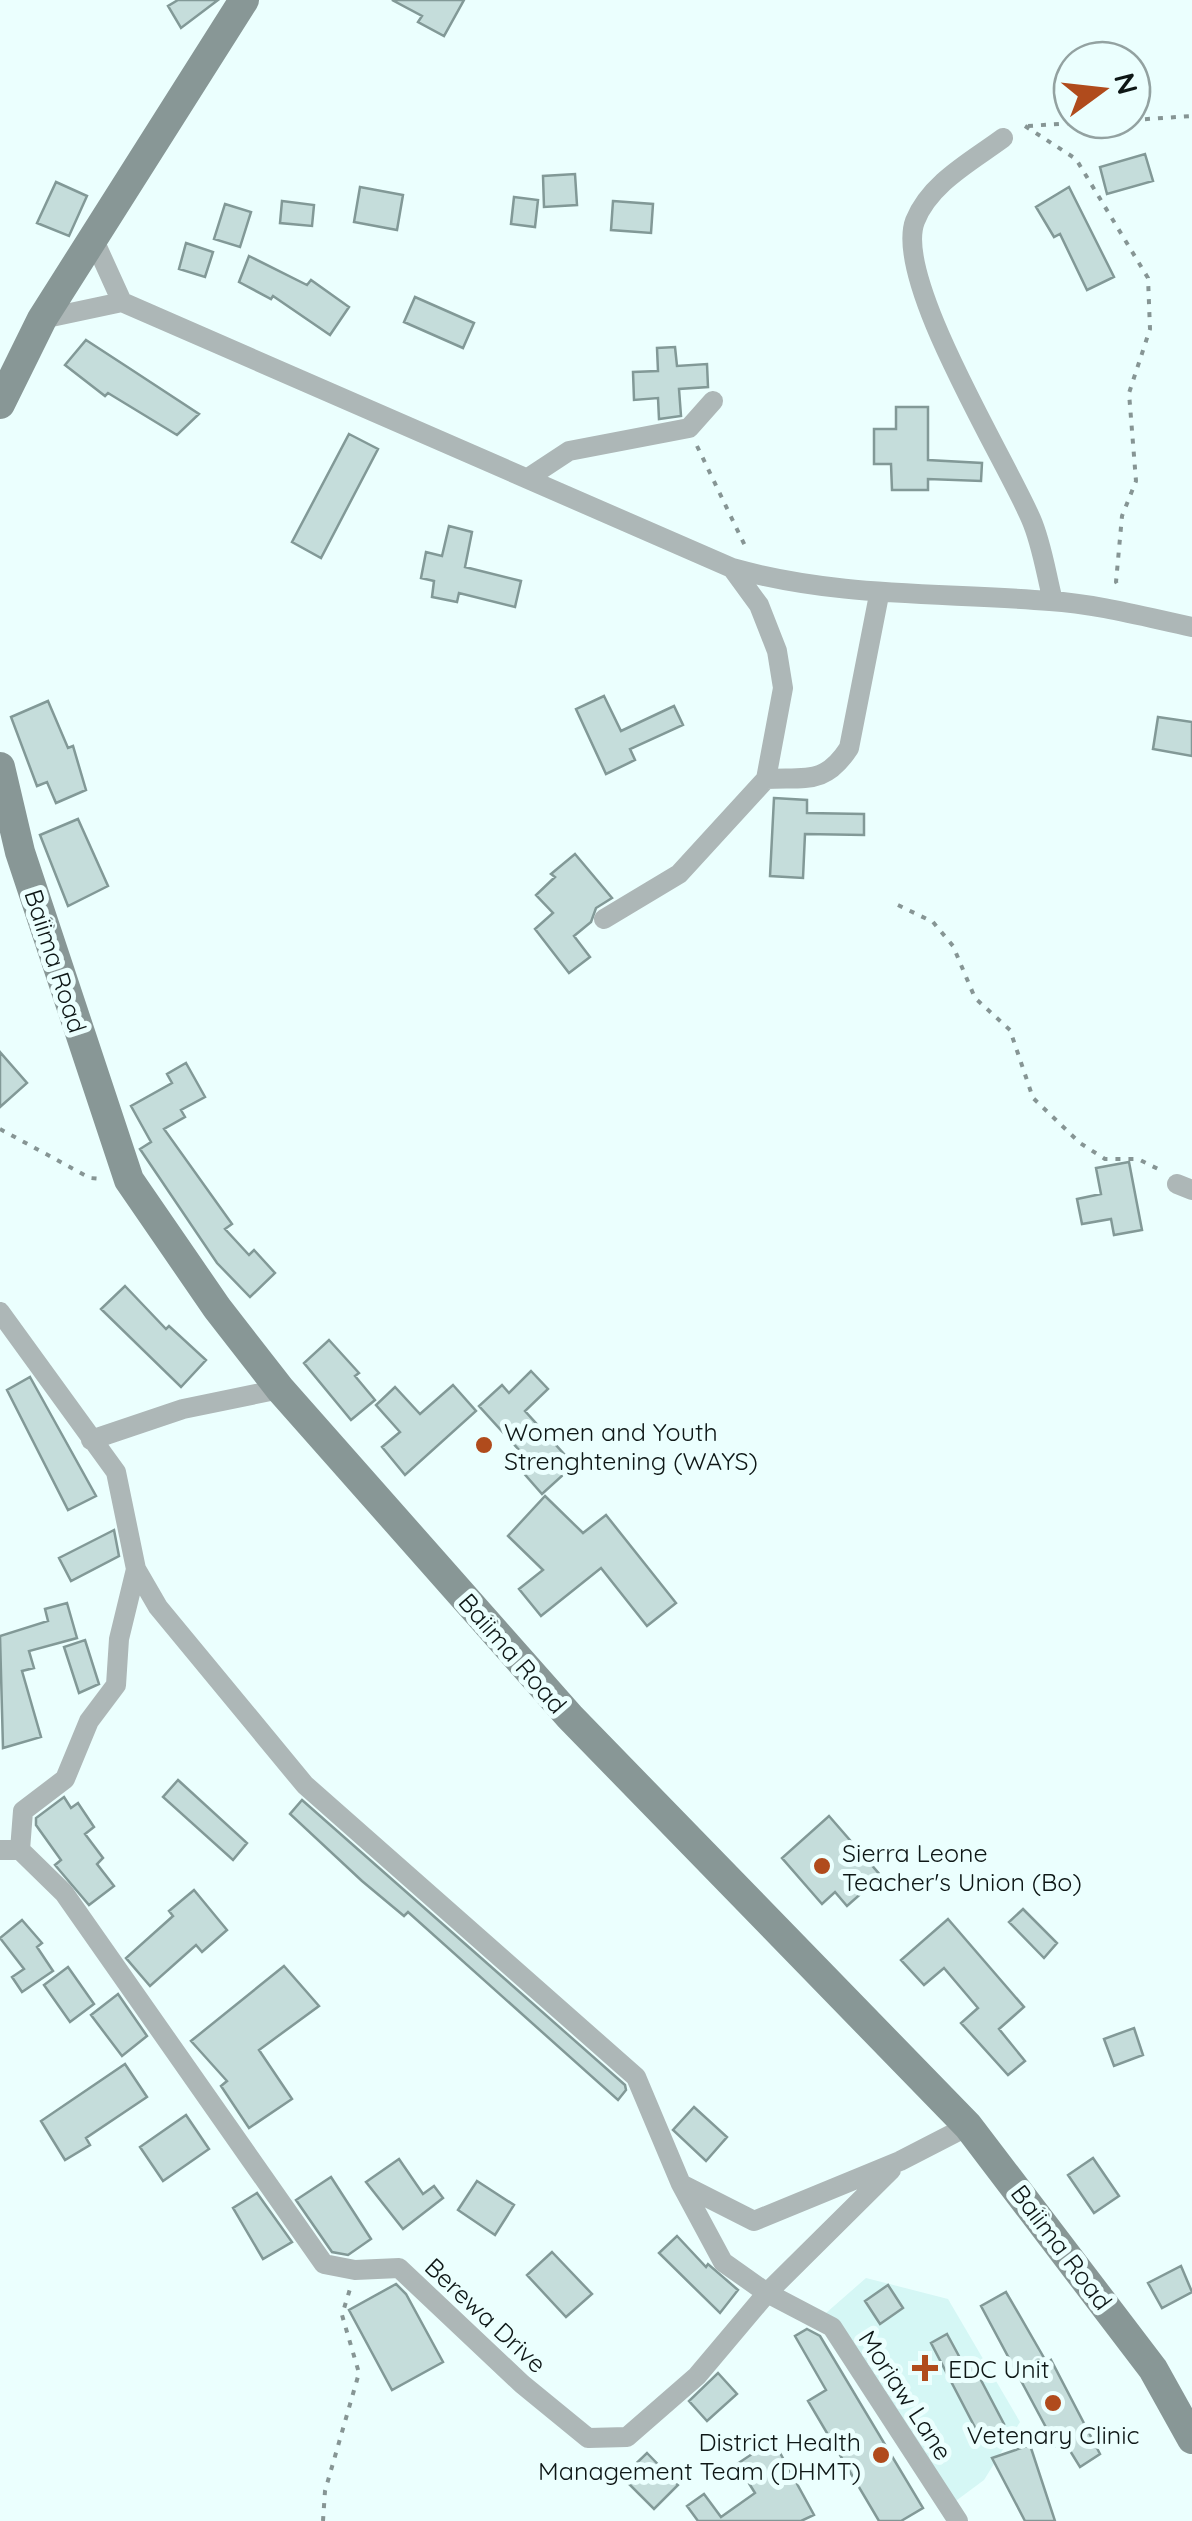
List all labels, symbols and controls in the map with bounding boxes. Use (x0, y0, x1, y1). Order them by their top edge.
north arrow (1052, 40, 1152, 140)
text: N (1107, 69, 1146, 98)
street label: Baiima Road (18, 885, 94, 1037)
place label: Women and Youth Strenghtening (WAYS) (504, 1416, 758, 1476)
marker: Women and Youth Strenghtening (WAYS) (473, 1434, 495, 1456)
street label: Baiima Road (452, 1587, 574, 1719)
place label: Sierra Leone Teacher's Union (Bo) (842, 1837, 1082, 1897)
marker: Sierra Leone Teacher's Union (Bo) (811, 1855, 833, 1877)
street label: Baiima Road (1005, 2178, 1119, 2316)
street label: Berewa Drive (419, 2251, 553, 2379)
street label: Moriaw Lane (853, 2324, 959, 2466)
place label: EDC Unit (948, 2353, 1049, 2384)
marker: EDC Unit (912, 2355, 938, 2381)
marker: Vetenary Clinic (1042, 2392, 1064, 2414)
place label: Vetenary Clinic (966, 2419, 1140, 2450)
place label: District Health Management Team (DHMT) (538, 2426, 861, 2486)
marker: District Health Management Team (DHMT) (870, 2444, 892, 2466)

